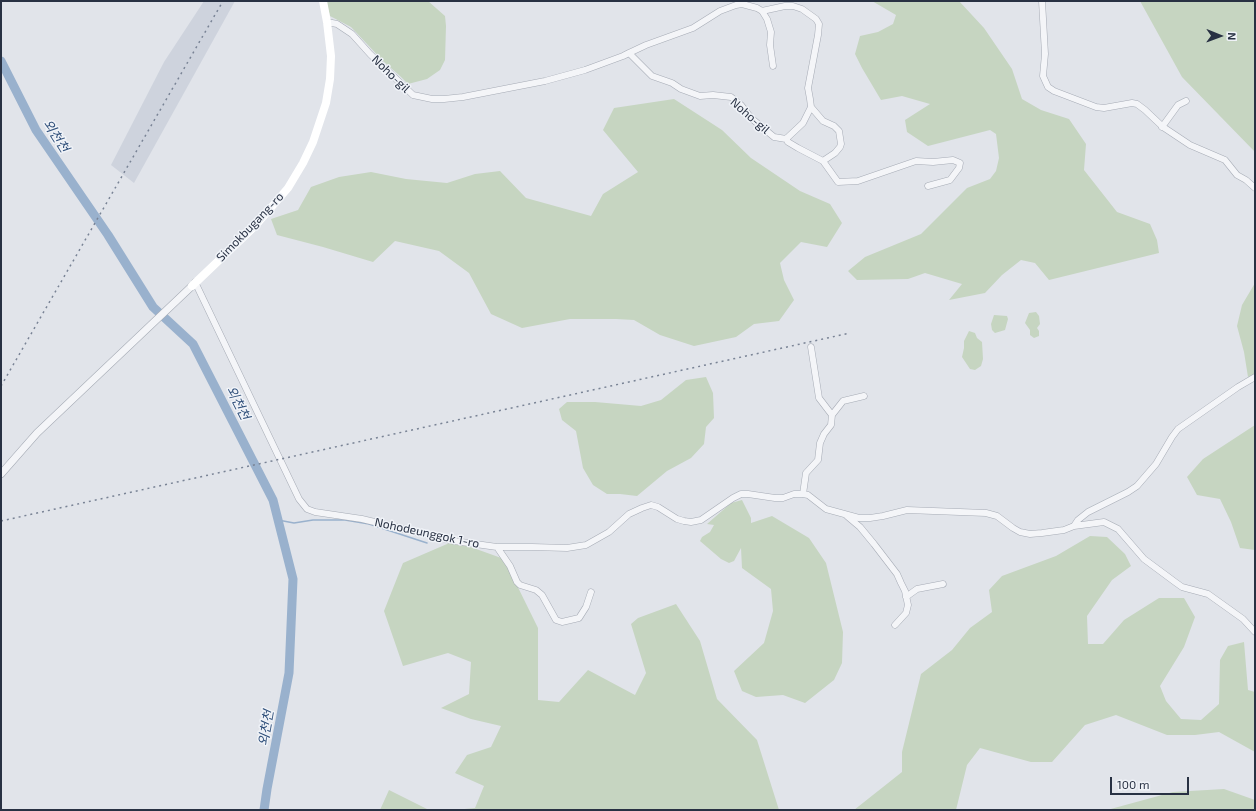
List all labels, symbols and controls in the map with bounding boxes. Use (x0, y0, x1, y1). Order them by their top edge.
north arrow (1200, 16, 1240, 56)
text: N (1226, 32, 1239, 40)
street label: Noho-gil (369, 52, 413, 96)
street label: Noho-gil (727, 95, 773, 137)
water label: 외천천 (40, 117, 72, 155)
street label: Simokbugang-ro (213, 189, 287, 265)
water label: 외천천 (223, 383, 253, 423)
street label: Nohodeunggok 1-ro (373, 515, 481, 551)
water label: 외천천 (255, 709, 277, 747)
scale bar (1112, 769, 1191, 795)
text: 100 m (1117, 777, 1149, 791)

